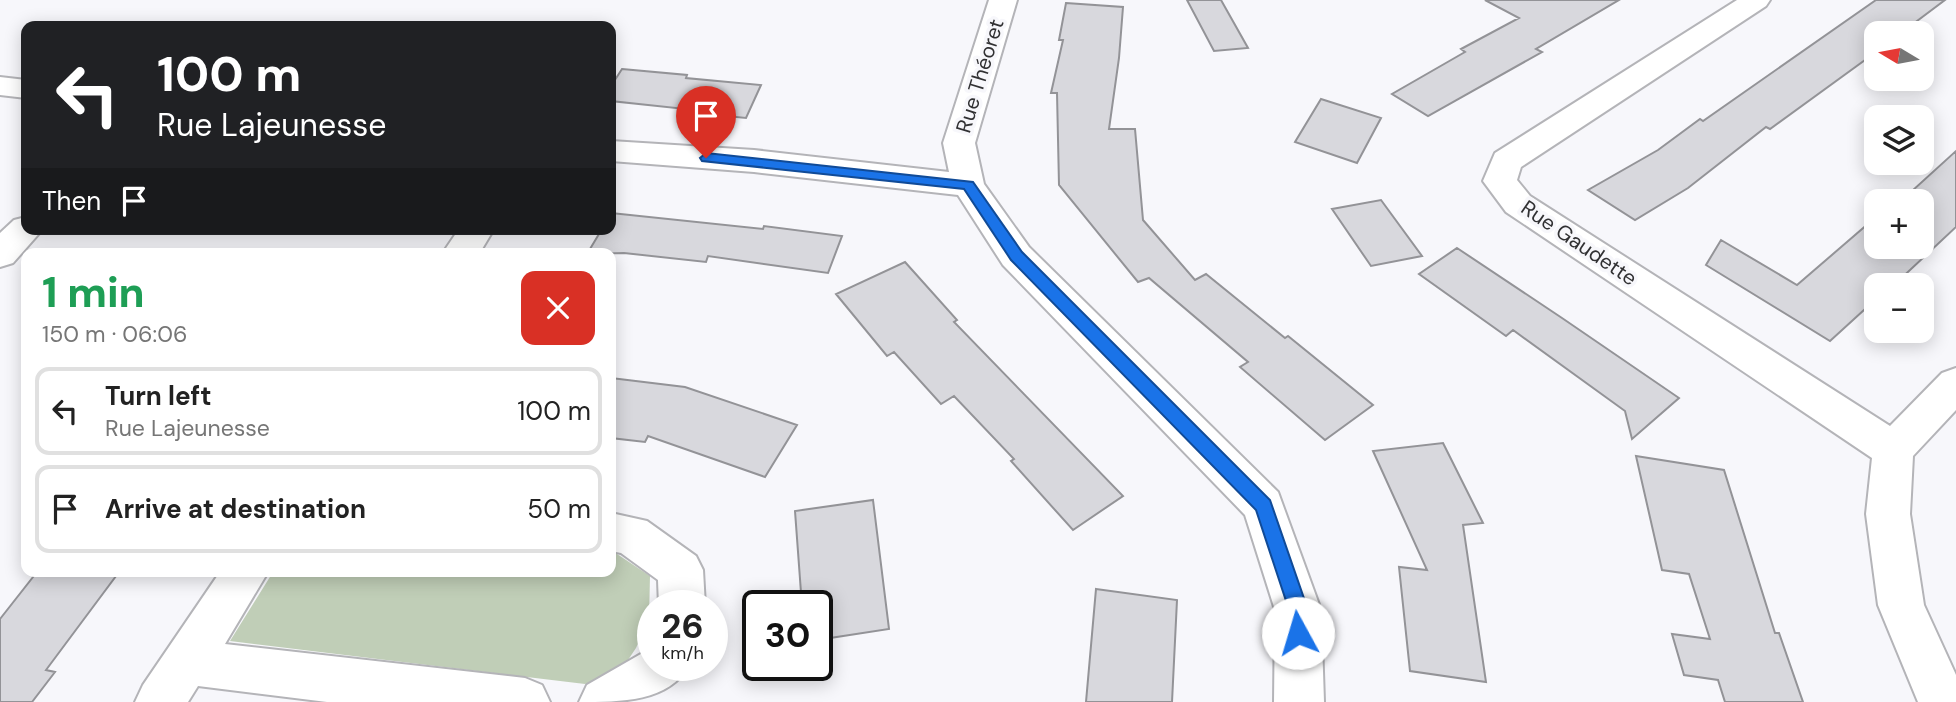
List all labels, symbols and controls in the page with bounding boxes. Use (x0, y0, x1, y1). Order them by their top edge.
street label: Rue Théoret (949, 16, 1011, 136)
north arrow (1864, 21, 1934, 91)
map controls (1864, 21, 1934, 343)
text: 100 m (157, 42, 301, 106)
icon: left (42, 49, 133, 140)
pin (676, 86, 736, 158)
icon: arrive (687, 97, 725, 135)
text: Rue Lajeunesse (157, 104, 386, 146)
button: layers (1864, 105, 1934, 175)
icon: arrive (115, 182, 153, 220)
text: Then (42, 184, 101, 218)
button: + (1864, 189, 1934, 259)
street label: Rue Gaudette (1516, 194, 1643, 292)
text: 1 min (42, 265, 145, 320)
button: close (521, 271, 595, 345)
button: − (1864, 273, 1934, 343)
text: 150 m · 06:06 (42, 319, 187, 349)
text: Turn left (105, 379, 212, 413)
icon: left (46, 392, 84, 430)
text: 100 m (517, 394, 591, 428)
text: Rue Lajeunesse (105, 413, 270, 443)
icon: arrive (46, 490, 84, 528)
text: Arrive at destination (105, 492, 366, 526)
text: 50 m (527, 492, 591, 526)
speed limit sign: 30 (742, 590, 833, 681)
position arrow (1261, 596, 1335, 670)
text: 26 (661, 603, 704, 649)
text: km/h (661, 641, 704, 665)

